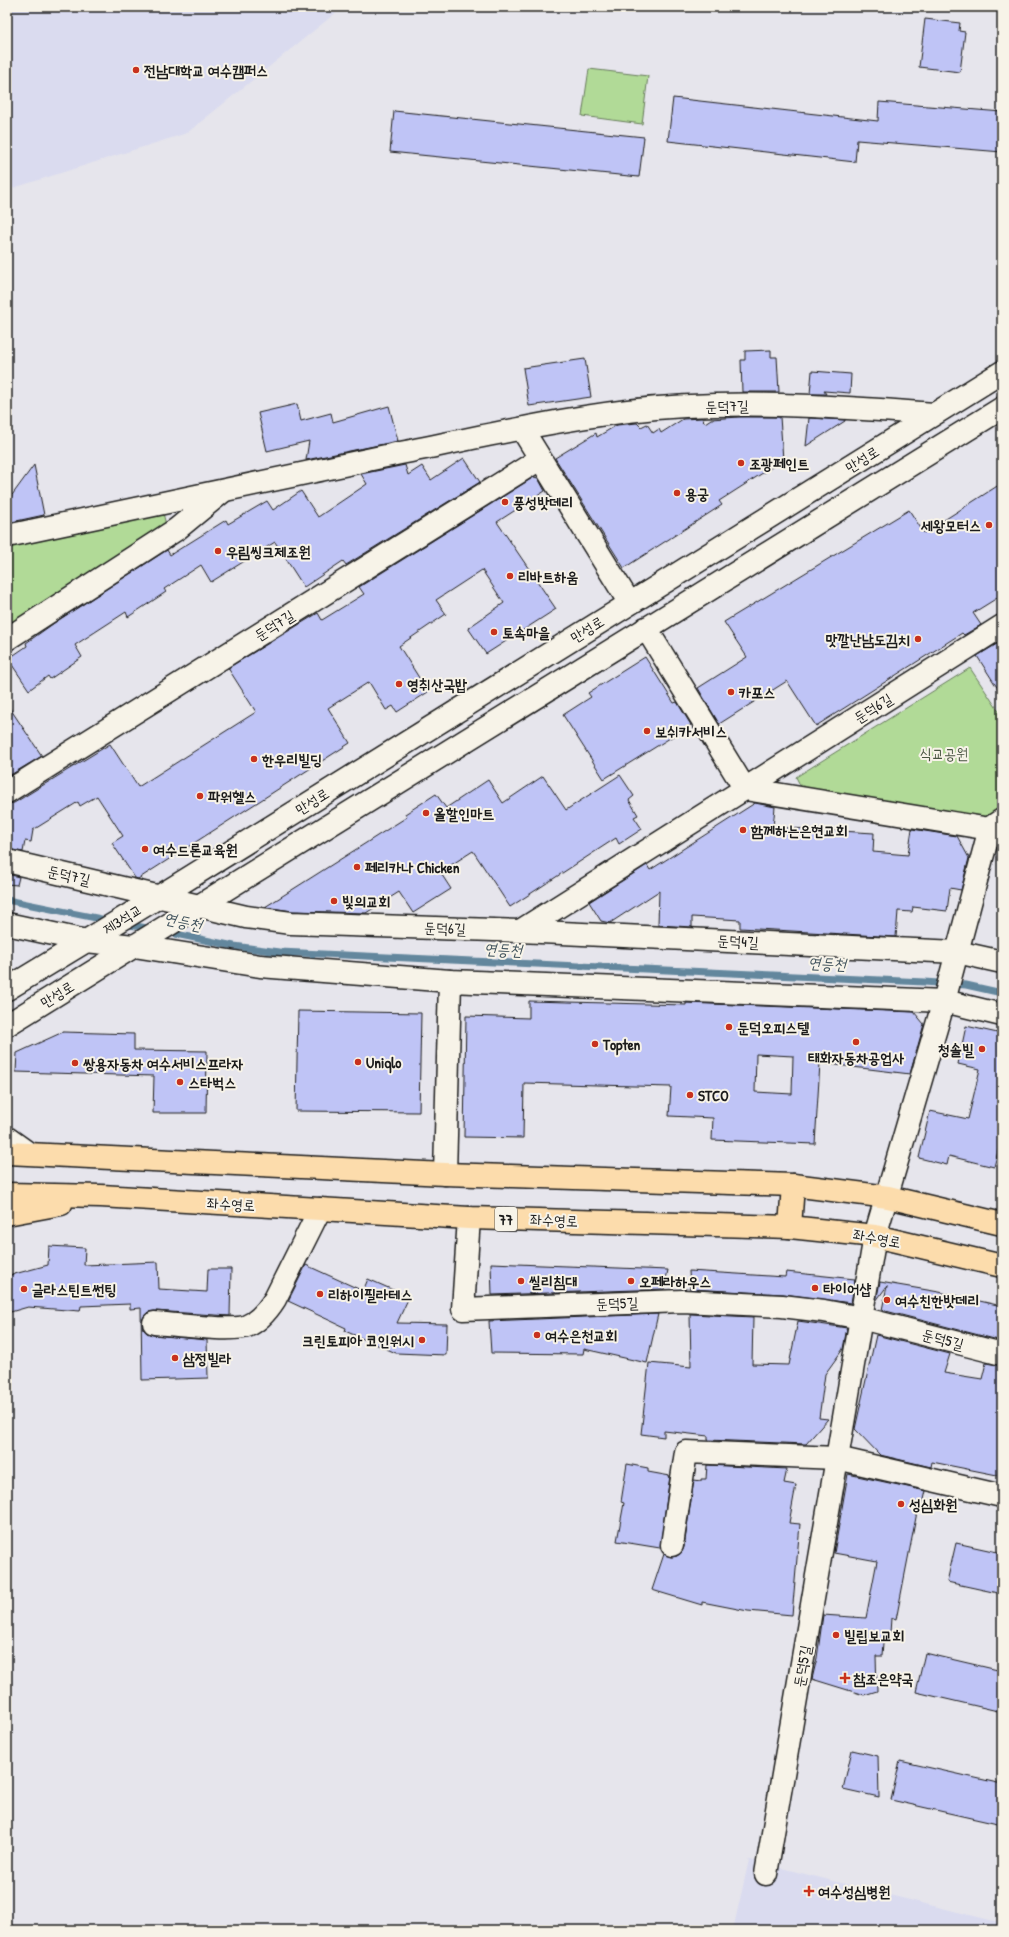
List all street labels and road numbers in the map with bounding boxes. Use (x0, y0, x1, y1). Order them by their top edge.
street label: 둔덕7길 (705, 395, 749, 417)
street label: 만성로 (841, 440, 883, 478)
street label: 둔덕7길 (250, 605, 298, 645)
street label: 만성로 (566, 610, 608, 648)
street label: 둔덕6길 (850, 688, 896, 728)
street label: 만성로 (291, 782, 333, 820)
street label: 둔덕7길 (45, 860, 93, 890)
street label: 제3석교 (98, 899, 146, 939)
street label: 둔덕6길 (424, 917, 466, 939)
street label: 둔덕4길 (717, 929, 759, 953)
street label: 만성로 (36, 975, 78, 1013)
street label: 좌수영로 (206, 1192, 256, 1216)
road number: 77 (495, 1207, 517, 1231)
street label: 좌수영로 (530, 1209, 578, 1231)
street label: 좌수영로 (851, 1223, 903, 1253)
street label: 둔덕5길 (595, 1292, 639, 1314)
street label: 둔덕5길 (920, 1323, 966, 1355)
street label: 둔덕5길 (788, 1643, 816, 1689)

